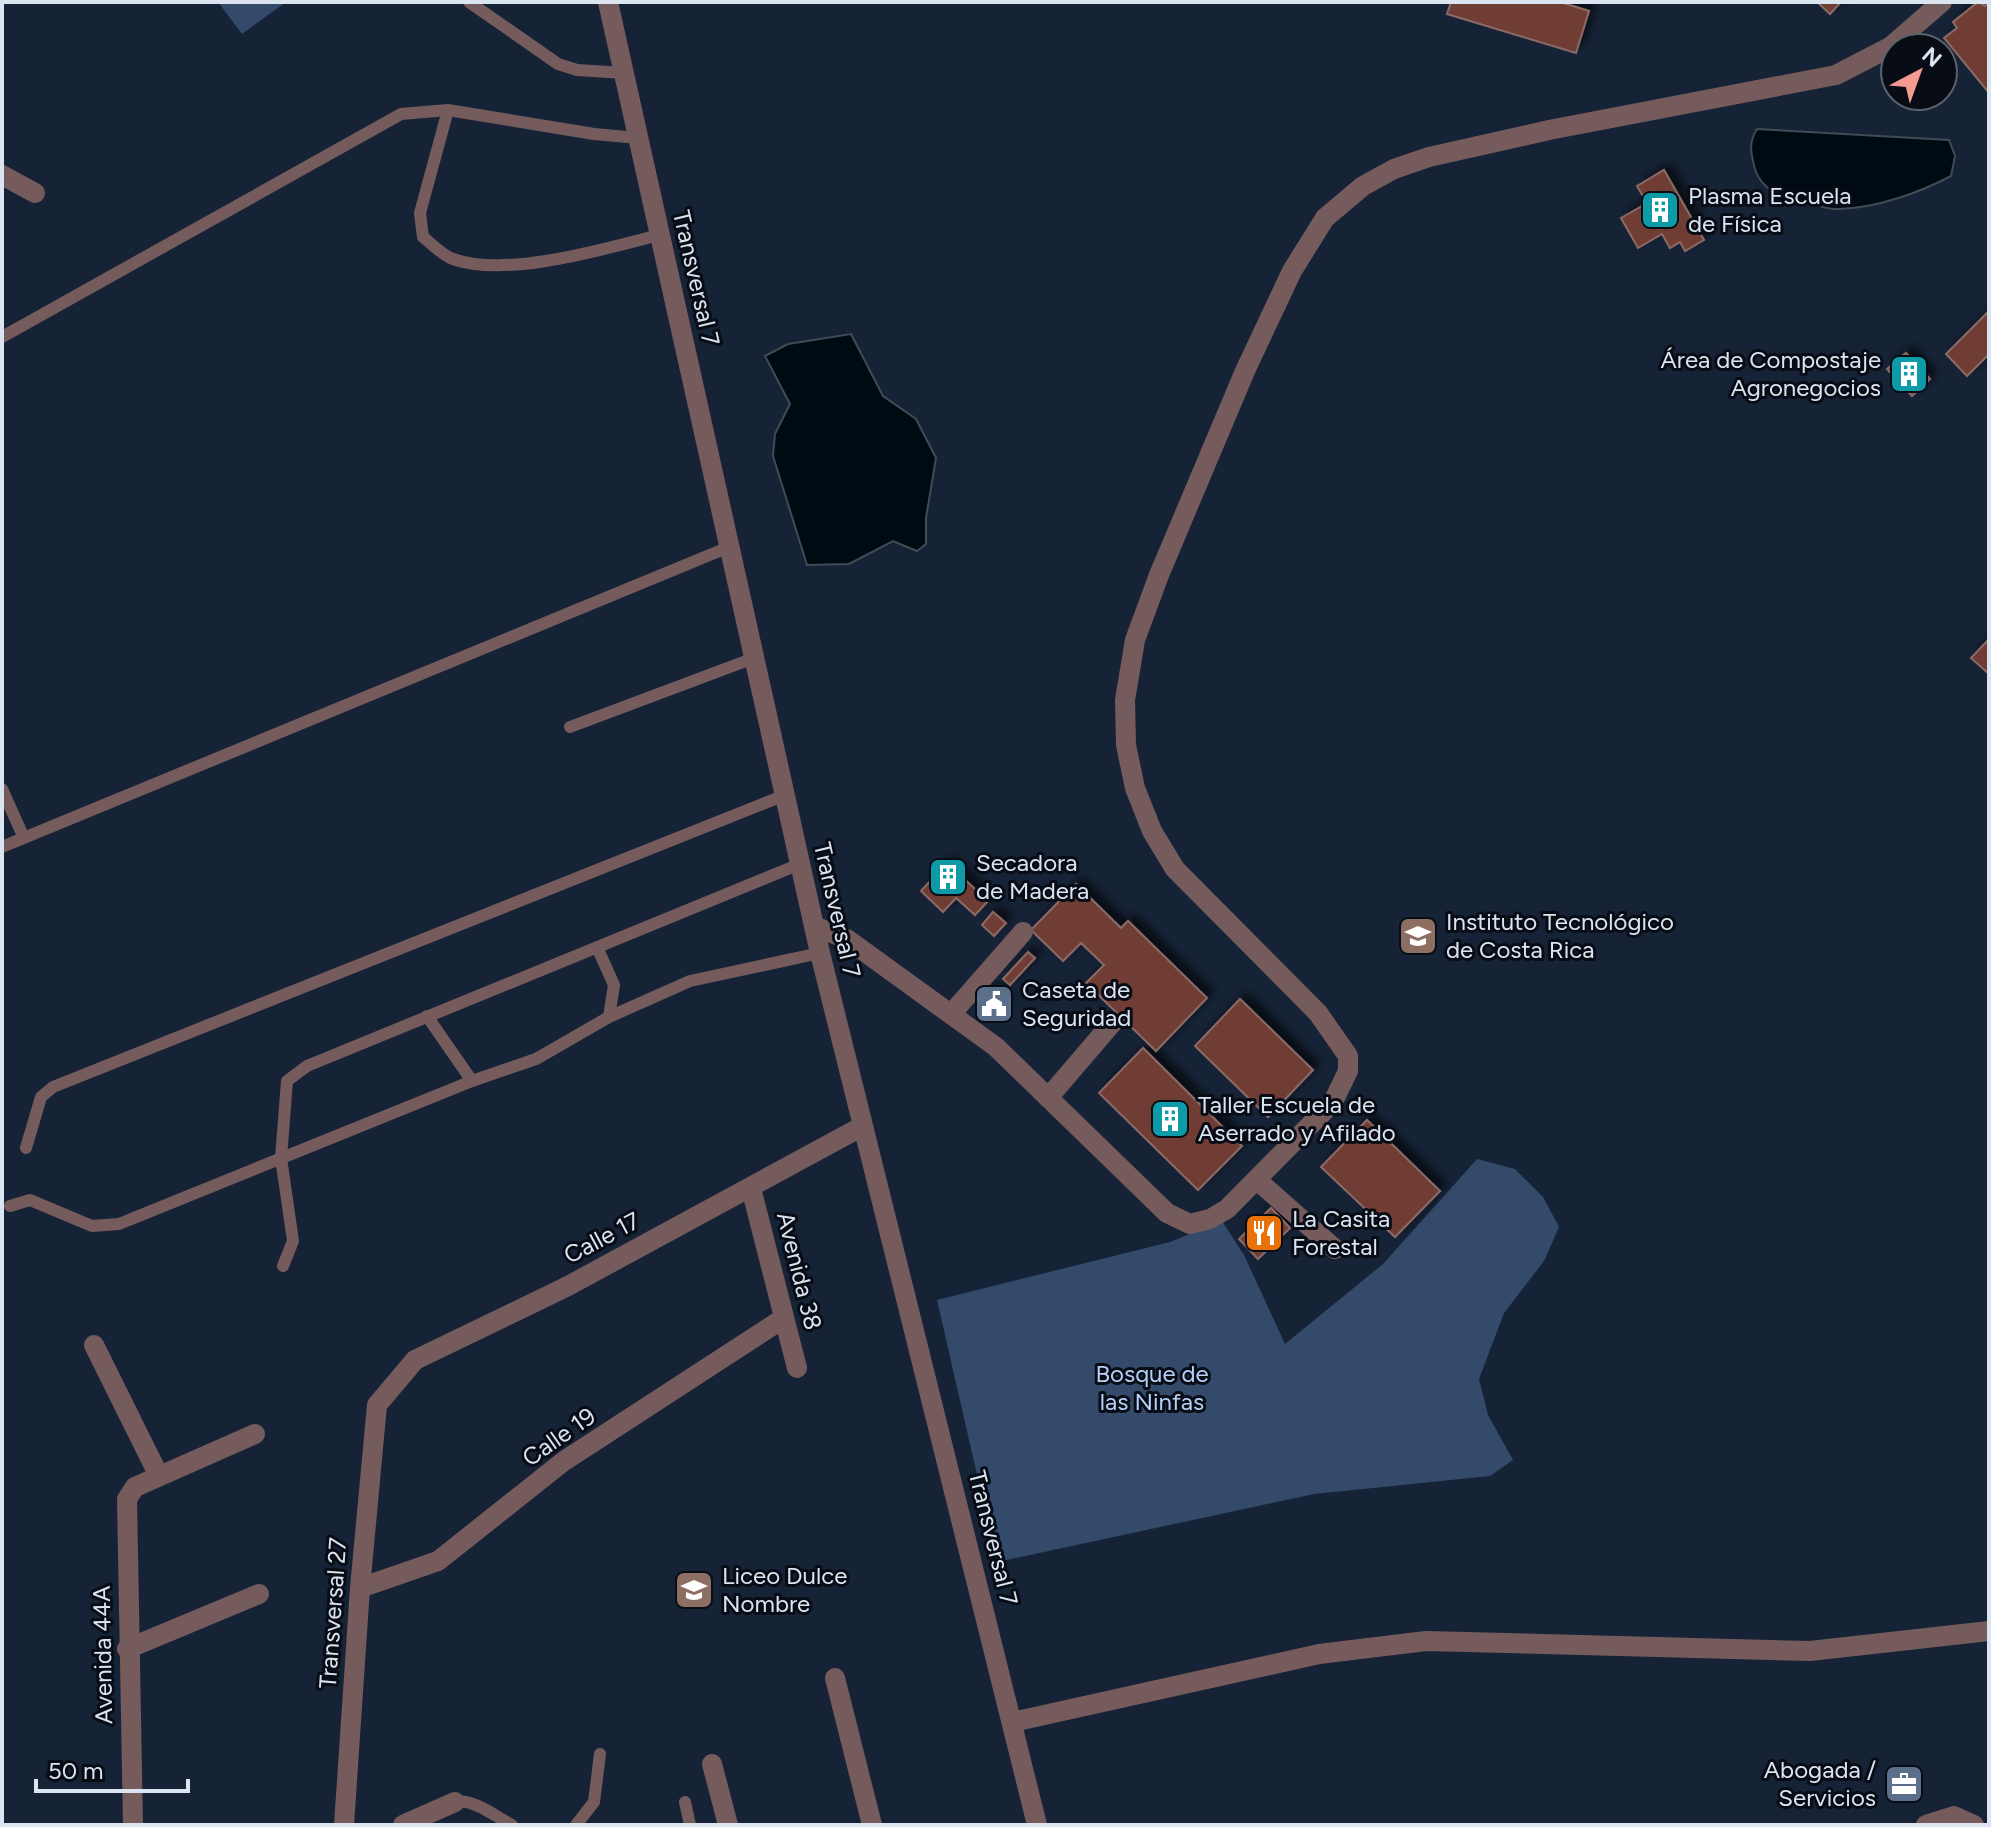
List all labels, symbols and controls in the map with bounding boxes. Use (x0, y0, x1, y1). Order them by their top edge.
north arrow (1879, 32, 1959, 112)
text: N (1917, 42, 1947, 73)
place label: Plasma Escuela de Física (1688, 181, 1852, 238)
building icon: Plasma Escuela de Física (1639, 189, 1681, 231)
street label: Transversal 7 (667, 207, 726, 348)
place label: Área de Compostaje Agronegocios (1661, 345, 1881, 402)
building icon: Área de Compostaje Agronegocios (1888, 353, 1930, 395)
street label: Transversal 7 (808, 839, 867, 980)
place label: Secadora de Madera (976, 848, 1089, 905)
building icon: Secadora de Madera (927, 856, 969, 898)
place label: Instituto Tecnológico de Costa Rica (1446, 907, 1674, 964)
school or university icon: Instituto Tecnológico de Costa Rica (1397, 915, 1439, 957)
place label: Caseta de Seguridad (1022, 975, 1131, 1032)
public building icon: Caseta de Seguridad (973, 983, 1015, 1025)
place label: Taller Escuela de Aserrado y Afilado (1198, 1090, 1396, 1147)
building icon: Taller Escuela de Aserrado y Afilado (1149, 1098, 1191, 1140)
place label: La Casita Forestal (1292, 1204, 1390, 1261)
street label: Calle 17 (559, 1205, 645, 1270)
street label: Avenida 38 (771, 1209, 828, 1333)
restaurant icon: La Casita Forestal (1243, 1212, 1285, 1254)
park label: Bosque de las Ninfas (1095, 1359, 1209, 1416)
street label: Calle 19 (517, 1401, 601, 1472)
street label: Transversal 7 (963, 1467, 1024, 1608)
street label: Transversal 27 (313, 1536, 352, 1690)
place label: Liceo Dulce Nombre (722, 1561, 847, 1618)
school or university icon: Liceo Dulce Nombre (673, 1569, 715, 1611)
street label: Avenida 44A (87, 1585, 118, 1725)
scale bar (36, 1743, 188, 1793)
place label: Abogada / Servicios (1764, 1755, 1876, 1812)
text: 50 m (48, 1756, 104, 1785)
office icon: Abogada / Servicios (1883, 1763, 1925, 1805)

